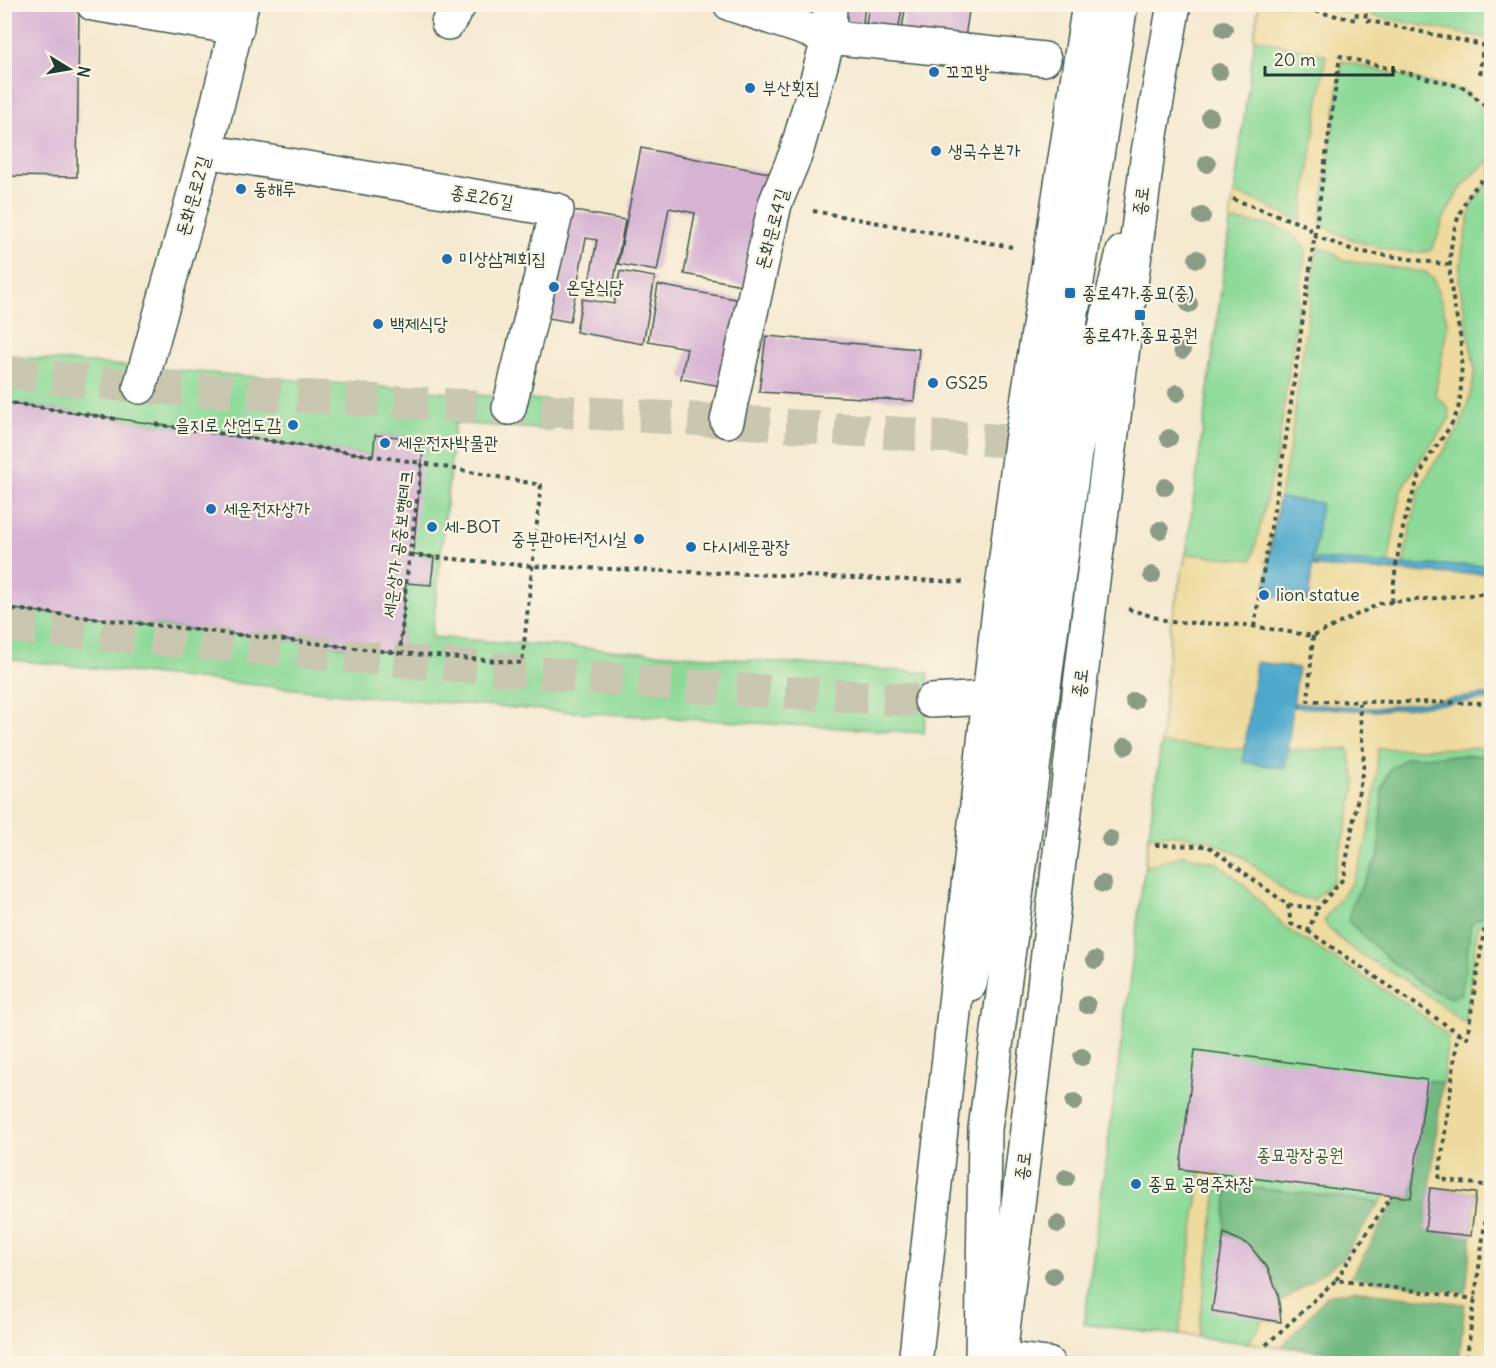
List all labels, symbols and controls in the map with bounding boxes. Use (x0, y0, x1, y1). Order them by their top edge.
north arrow (39, 39, 99, 99)
scale bar (1265, 39, 1392, 77)
text: 20 m (1274, 48, 1316, 71)
place label: 꼬꼬방 (946, 60, 990, 83)
text: N (73, 65, 95, 79)
marker: 꼬꼬방 (927, 65, 941, 79)
place label: 부산횟집 (762, 76, 820, 99)
marker: 부산횟집 (743, 81, 757, 95)
place label: 생국수본가 (948, 139, 1021, 162)
marker: 생국수본가 (929, 144, 943, 158)
street label: 돈화문로2길 (170, 153, 215, 239)
place label: 동해루 (253, 177, 296, 200)
street label: 종로26길 (449, 180, 516, 213)
marker: 동해루 (234, 182, 248, 196)
street label: 돈화문로4길 (750, 185, 793, 272)
street label: 종로 (1127, 185, 1154, 217)
place label: 미상삼계회집 (459, 247, 546, 270)
marker: 미상삼계회집 (440, 252, 454, 266)
place label: 온달식당 (566, 275, 624, 298)
marker: 온달식당 (547, 280, 561, 294)
place label: 종로4가.종묘(중) (1082, 281, 1194, 304)
marker: 종로4가.종묘(중) (1063, 286, 1077, 300)
marker: 종로4가.종묘공원 (1133, 308, 1147, 322)
place label: 백제식당 (390, 312, 448, 335)
marker: 백제식당 (371, 317, 385, 331)
place label: 종로4가.종묘공원 (1082, 323, 1198, 346)
place label: GS25 (945, 371, 988, 394)
marker: GS25 (926, 376, 940, 390)
place label: 을지로 산업도감 (175, 413, 282, 436)
marker: 을지로 산업도감 (286, 418, 300, 432)
place label: 세운전자박물관 (397, 431, 498, 454)
marker: 세운전자박물관 (378, 436, 392, 450)
street label: 세운상가 공중보행데크 (377, 469, 418, 619)
place label: 세운전자상가 (223, 497, 310, 520)
marker: 세운전자상가 (204, 502, 218, 516)
place label: 세-BOT (444, 515, 501, 538)
marker: 세-BOT (425, 520, 439, 534)
place label: 중부관아터전시실 (511, 527, 628, 550)
marker: 중부관아터전시실 (632, 532, 646, 546)
place label: 다시세운광장 (703, 535, 790, 558)
marker: 다시세운광장 (684, 540, 698, 554)
place label: lion statue (1276, 583, 1360, 606)
marker: lion statue (1257, 588, 1271, 602)
street label: 종로 (1066, 667, 1093, 699)
park label: 종묘광장공원 (1257, 1143, 1343, 1166)
street label: 종로 (1009, 1150, 1036, 1182)
place label: 종묘 공영주차장 (1148, 1172, 1254, 1195)
marker: 종묘 공영주차장 (1129, 1177, 1143, 1191)

